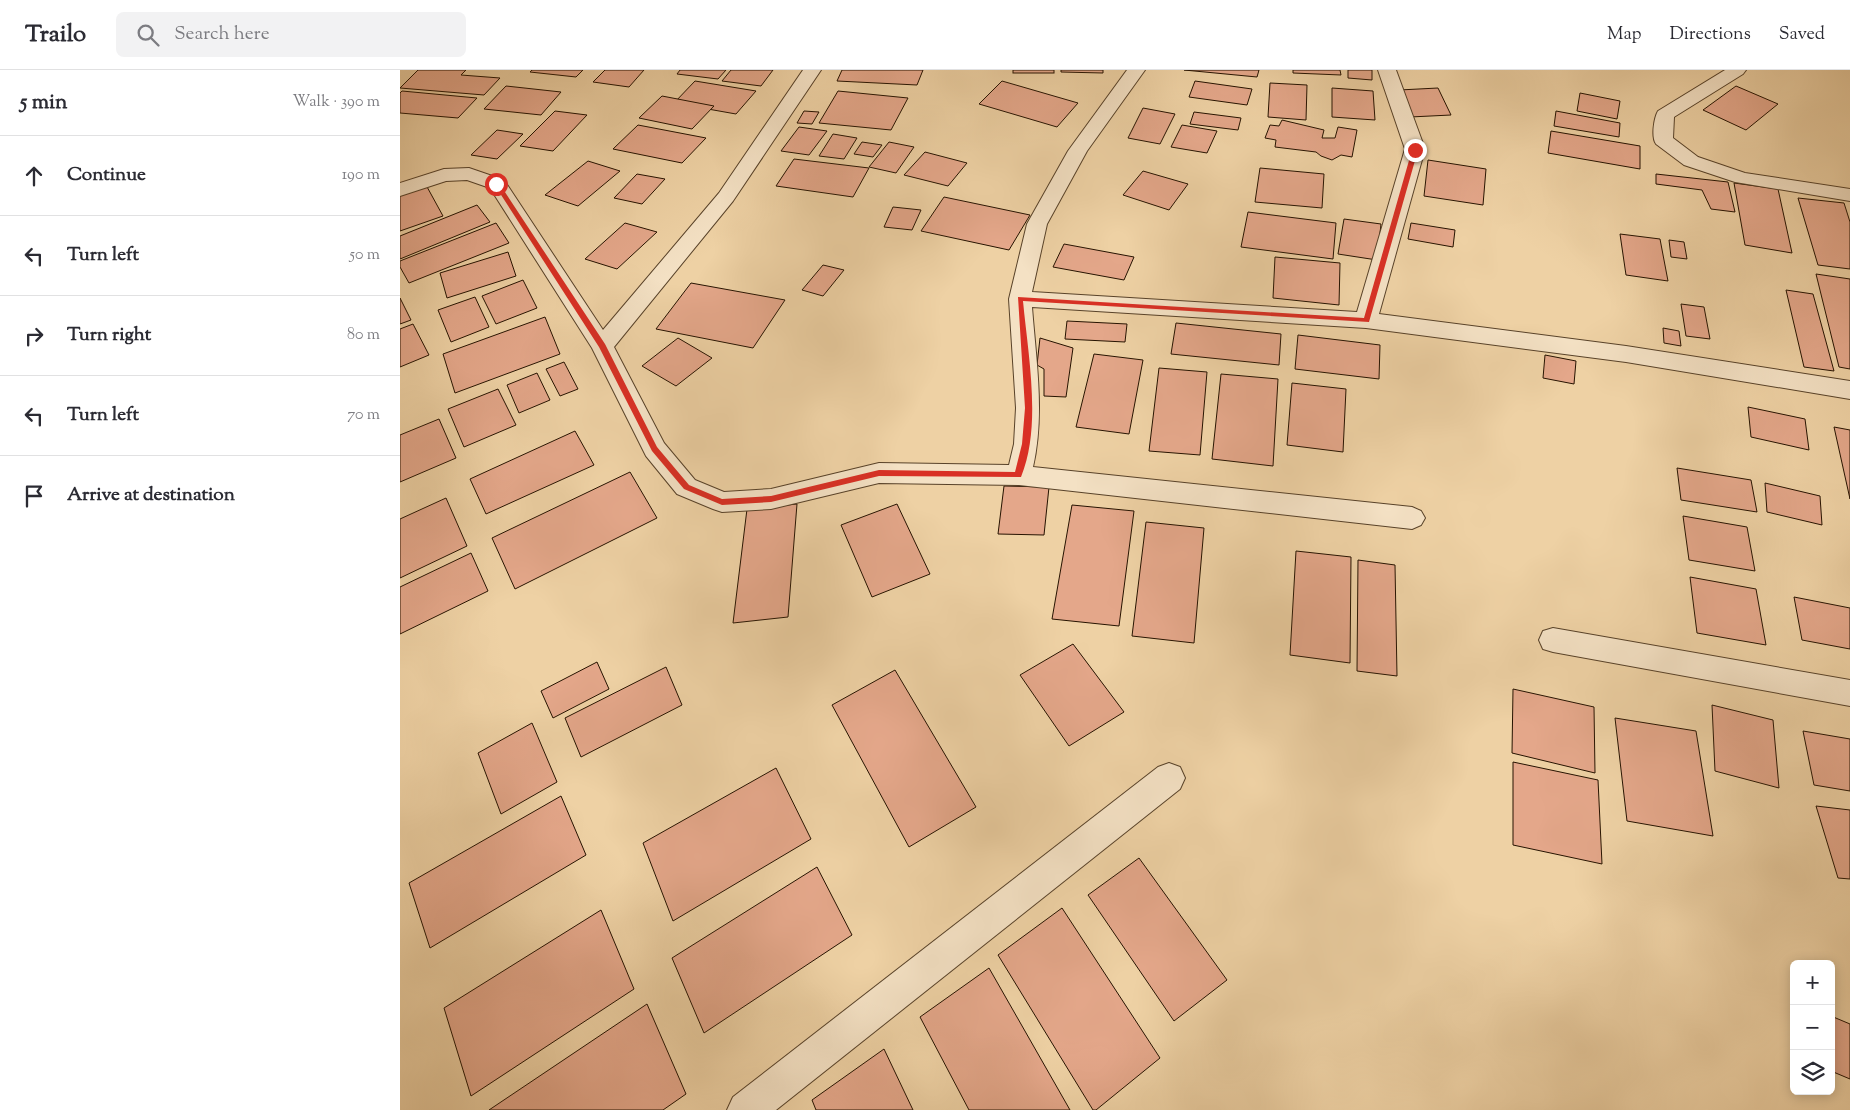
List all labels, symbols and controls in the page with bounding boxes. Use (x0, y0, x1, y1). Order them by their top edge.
search box (116, 12, 466, 57)
text: Trailo (25, 18, 86, 52)
icon: search (134, 21, 162, 49)
text: Search here (174, 21, 270, 48)
text: Map (1607, 22, 1642, 48)
text: Directions (1670, 22, 1751, 48)
text: Saved (1779, 22, 1825, 48)
text: 5 min (20, 88, 67, 118)
text: Walk · 390 m (292, 91, 380, 114)
route end (1404, 139, 1427, 162)
icon: ahead (20, 162, 48, 190)
text: Continue (67, 162, 146, 189)
text: 190 m (342, 164, 380, 187)
route start (485, 173, 508, 196)
icon: left (20, 242, 48, 270)
text: Turn left (67, 242, 139, 269)
text: 50 m (349, 244, 380, 267)
icon: right (20, 322, 48, 350)
text: Turn right (67, 322, 151, 349)
text: 80 m (347, 324, 380, 347)
icon: left (20, 402, 48, 430)
text: Turn left (67, 402, 139, 429)
text: 70 m (347, 404, 380, 427)
icon: arrive (20, 482, 48, 510)
text: Arrive at destination (67, 482, 235, 509)
map controls (1790, 960, 1835, 1095)
button: + (1790, 960, 1835, 1005)
button: − (1790, 1005, 1835, 1050)
button: layers (1790, 1050, 1835, 1095)

